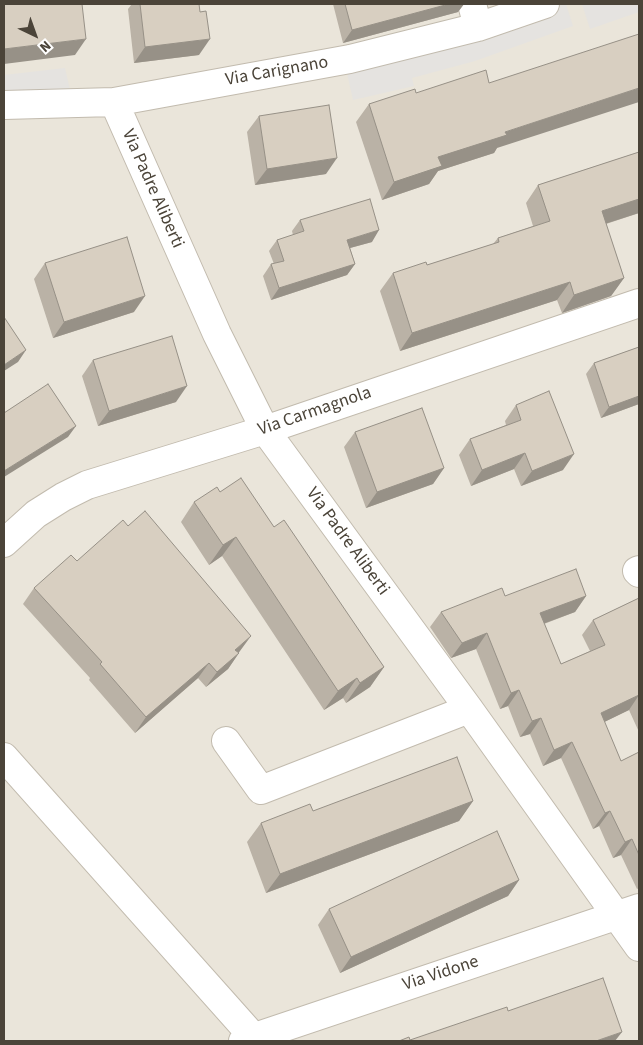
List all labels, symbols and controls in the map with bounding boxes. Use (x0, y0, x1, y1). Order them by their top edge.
north arrow (10, 10, 60, 60)
text: N (35, 36, 55, 57)
street label: Via Carignano (224, 52, 330, 92)
street label: Via Padre Aliberti (116, 126, 188, 252)
street label: Via Carmagnola (256, 383, 374, 441)
street label: Via Padre Aliberti (301, 484, 393, 600)
street label: Via Vidone (400, 952, 482, 996)

